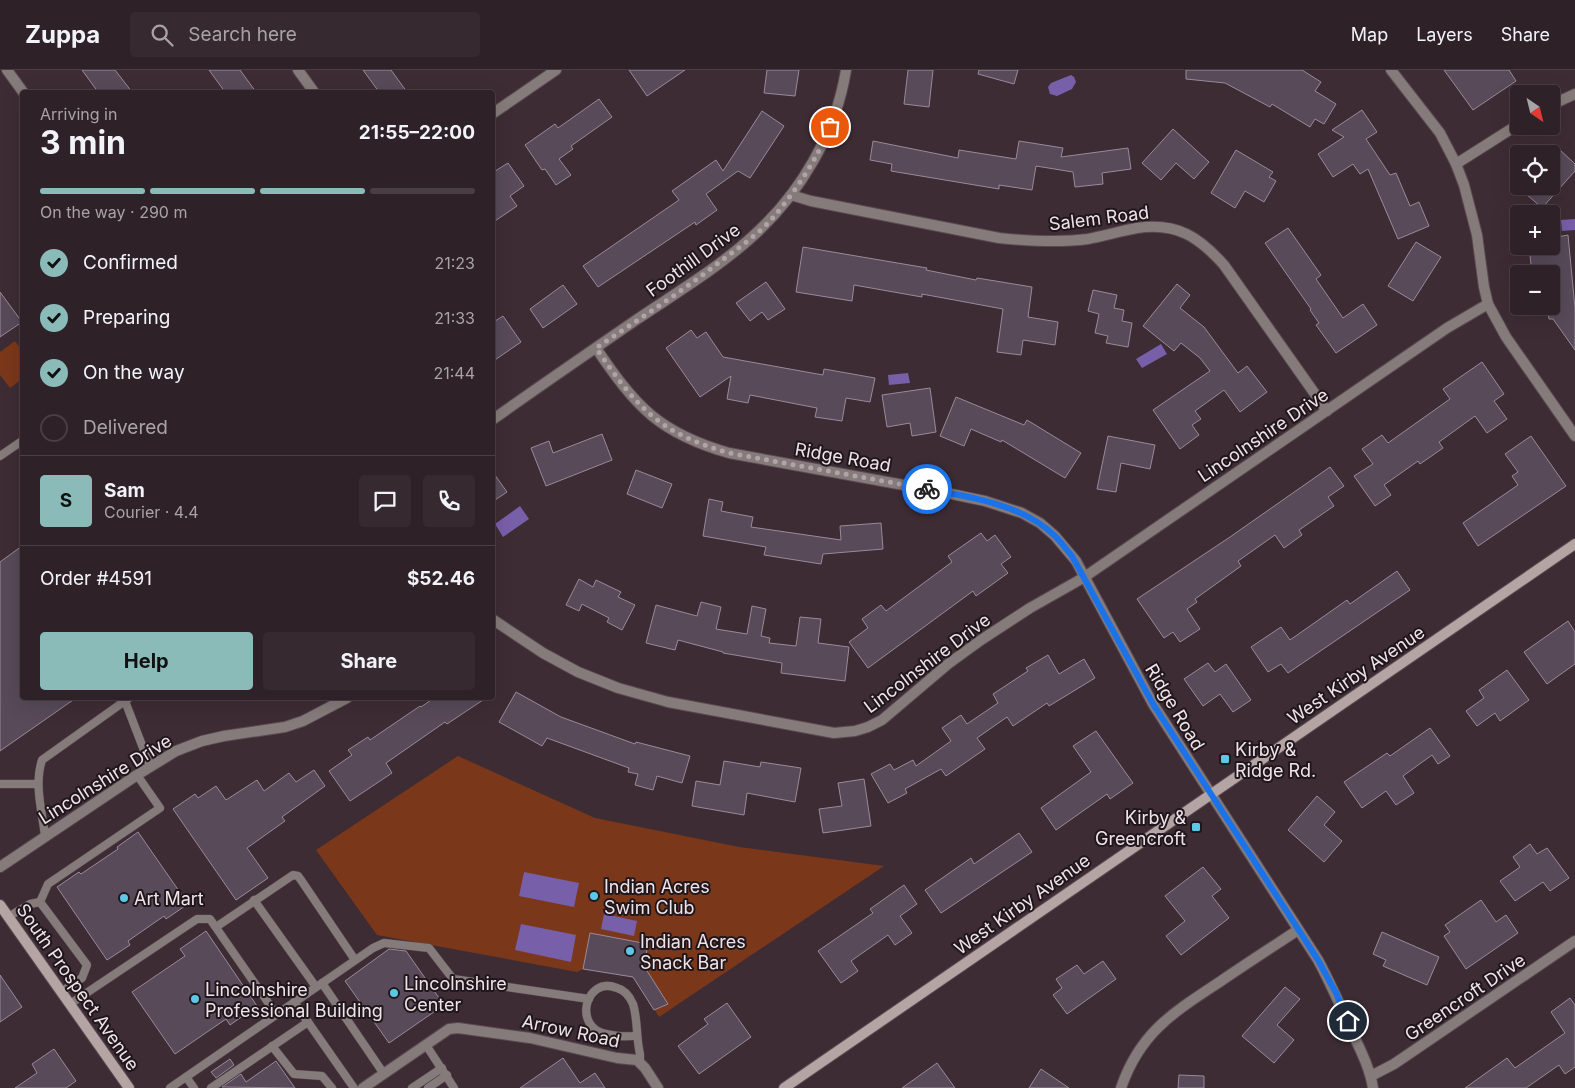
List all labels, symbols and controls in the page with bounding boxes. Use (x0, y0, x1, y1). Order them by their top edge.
search box (130, 12, 480, 57)
text: Zuppa (25, 20, 100, 49)
icon: search (148, 21, 176, 49)
text: Search here (188, 23, 297, 46)
text: Map (1351, 24, 1388, 45)
text: Layers (1416, 24, 1473, 45)
text: Share (1501, 24, 1550, 45)
north arrow (1510, 85, 1560, 135)
map controls (1510, 85, 1560, 315)
text: Arriving in (40, 104, 117, 124)
pin (809, 106, 851, 148)
icon: bag (816, 113, 844, 141)
text: 21:55–22:00 (359, 121, 475, 144)
text: 3 min (40, 123, 126, 162)
button: locate (1510, 145, 1560, 195)
street label: Salem Road (1048, 201, 1150, 235)
text: On the way · 290 m (40, 202, 187, 222)
button: + (1510, 205, 1560, 255)
street label: Foothill Drive (642, 219, 744, 301)
icon: check (40, 249, 68, 277)
text: Confirmed (83, 251, 178, 274)
text: 21:23 (434, 253, 475, 273)
button: − (1510, 265, 1560, 315)
icon: check (40, 304, 68, 332)
text: Preparing (83, 306, 170, 329)
text: 21:33 (434, 308, 475, 328)
icon: check (40, 359, 68, 387)
text: On the way (83, 361, 185, 384)
text: 21:44 (433, 363, 475, 383)
street label: Lincolnshire Drive (1194, 384, 1332, 486)
text: Delivered (83, 416, 168, 439)
street label: Ridge Road (793, 438, 893, 476)
courier (902, 464, 952, 514)
button: chat (359, 475, 411, 527)
button: phone (423, 475, 475, 527)
icon: bike (913, 475, 941, 503)
text: Sam (104, 479, 145, 502)
text: S (60, 489, 72, 512)
text: Courier · 4.4 (104, 502, 199, 522)
text: Order #4591 (40, 567, 152, 590)
text: $52.46 (407, 567, 475, 590)
street label: Lincolnshire Drive (860, 609, 994, 717)
street label: West Kirby Avenue (1284, 621, 1428, 729)
button: Help (40, 632, 253, 690)
button: Share (263, 632, 475, 690)
street label: Ridge Road (1141, 660, 1209, 754)
street label: Lincolnshire Drive (35, 730, 175, 828)
place label: Kirby & Ridge Rd. (1235, 739, 1316, 781)
marker: Kirby & Ridge Rd. (1219, 753, 1231, 765)
place label: Kirby & Greencroft (1095, 807, 1186, 849)
marker: Kirby & Greencroft (1190, 821, 1202, 833)
street label: West Kirby Avenue (950, 849, 1094, 959)
place label: Indian Acres Swim Club (604, 876, 710, 918)
place label: Art Mart (134, 888, 204, 909)
marker: Indian Acres Swim Club (588, 890, 600, 902)
marker: Art Mart (118, 892, 130, 904)
street label: South Prospect Avenue (12, 900, 144, 1074)
place label: Indian Acres Snack Bar (640, 931, 746, 973)
marker: Indian Acres Snack Bar (624, 945, 636, 957)
street label: Greencroft Drive (1401, 949, 1529, 1045)
place label: Lincolnshire Center (404, 973, 507, 1015)
place label: Lincolnshire Professional Building (205, 979, 383, 1021)
marker: Lincolnshire Center (388, 987, 400, 999)
marker: Lincolnshire Professional Building (189, 993, 201, 1005)
pin (1327, 1000, 1369, 1042)
icon: home (1334, 1007, 1362, 1035)
street label: Arrow Road (520, 1010, 622, 1052)

